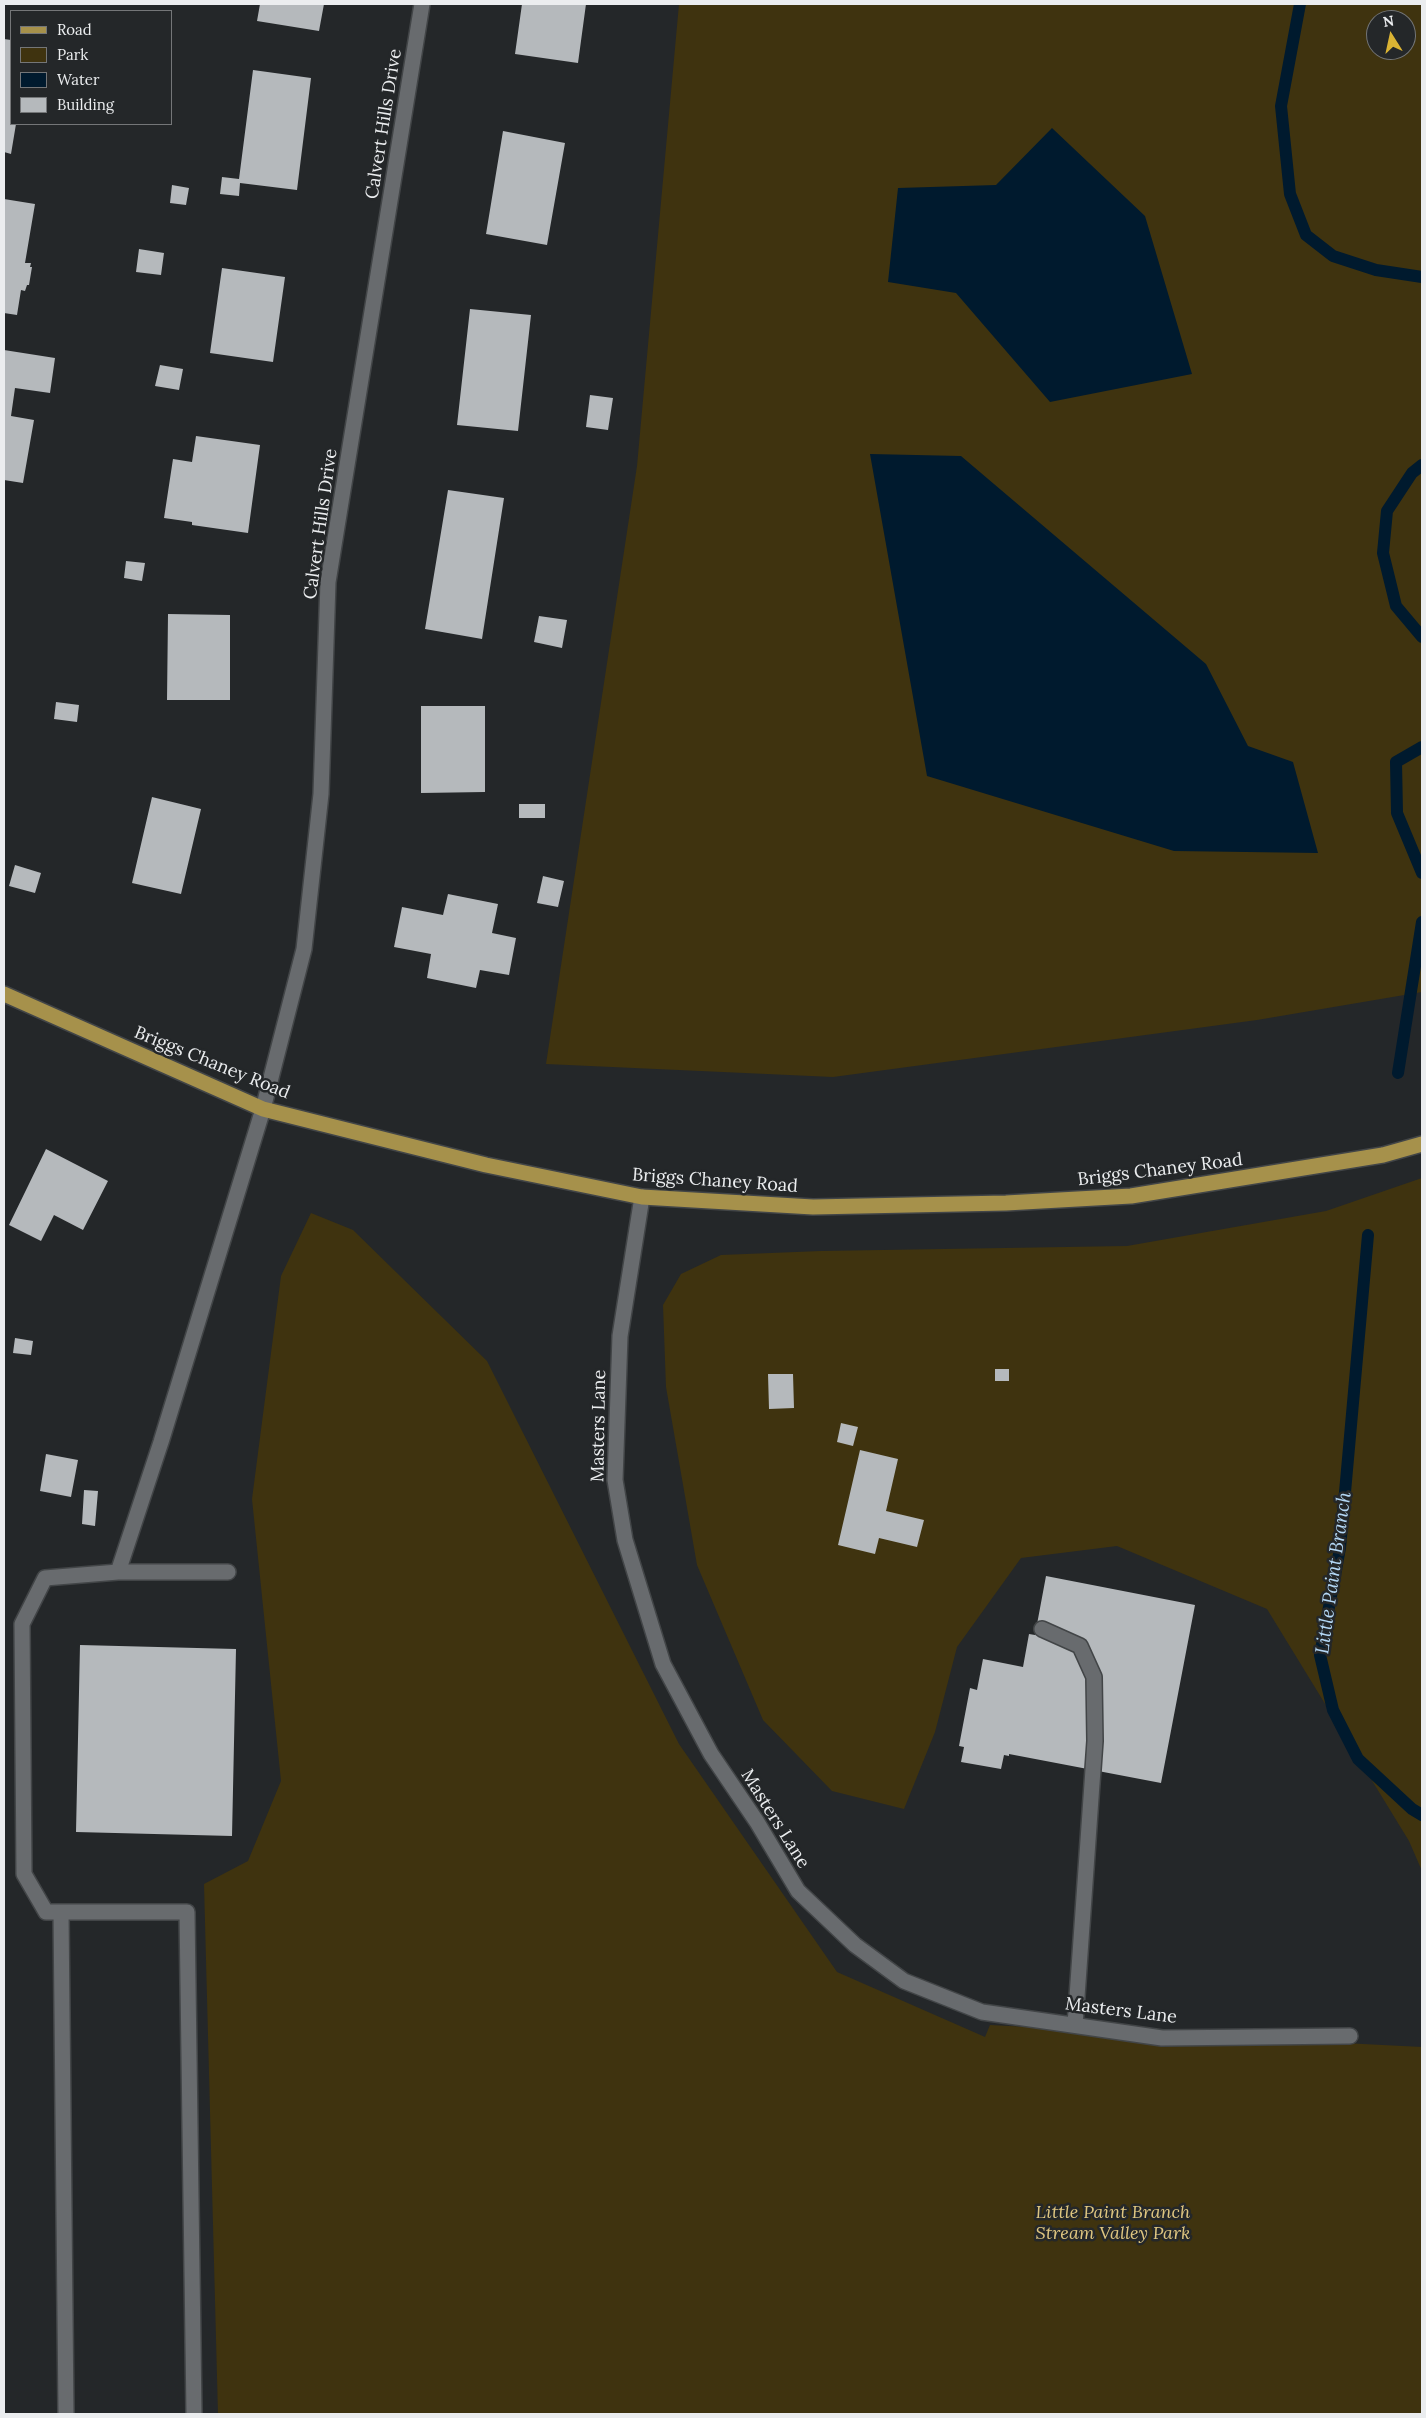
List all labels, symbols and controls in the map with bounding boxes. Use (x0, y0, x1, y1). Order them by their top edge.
legend (10, 10, 172, 125)
north arrow (1366, 10, 1416, 60)
text: N (1382, 11, 1395, 31)
text: Road (57, 20, 92, 39)
text: Park (57, 45, 88, 64)
street label: Calvert Hills Drive (361, 47, 407, 201)
text: Water (57, 70, 99, 89)
text: Building (57, 95, 114, 114)
street label: Calvert Hills Drive (300, 447, 342, 601)
street label: Briggs Chaney Road (131, 1022, 293, 1104)
street label: Briggs Chaney Road (1076, 1149, 1244, 1191)
street label: Briggs Chaney Road (631, 1164, 799, 1198)
street label: Masters Lane (587, 1370, 611, 1482)
water label: Little Paint Branch (1311, 1490, 1357, 1656)
street label: Masters Lane (736, 1766, 814, 1872)
street label: Masters Lane (1064, 1993, 1178, 2029)
park label: Little Paint Branch Stream Valley Park (1036, 2202, 1190, 2244)

